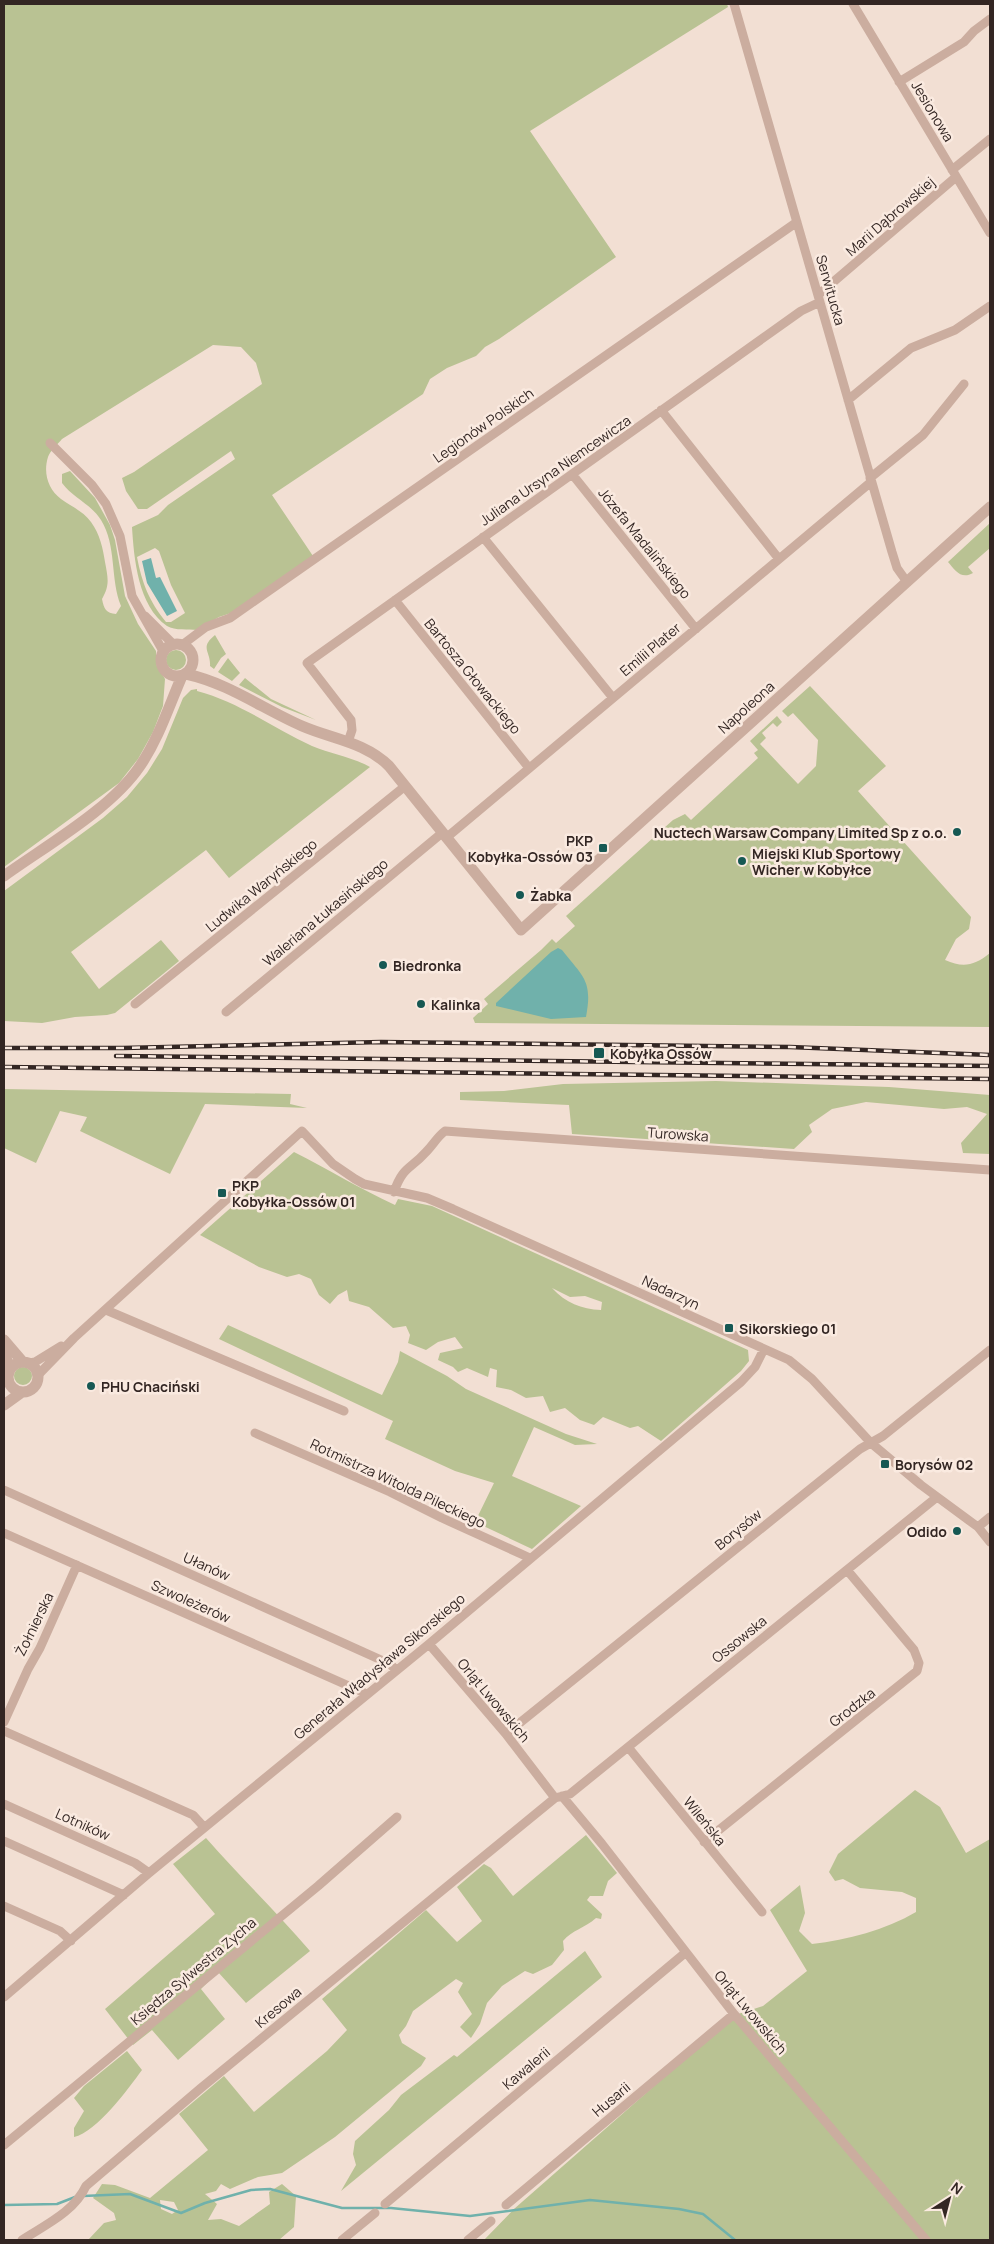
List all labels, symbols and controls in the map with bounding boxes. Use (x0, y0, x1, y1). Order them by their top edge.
street label: Jesionowa (907, 77, 959, 145)
street label: Marii Dąbrowskiej (841, 172, 939, 260)
street label: Serwitucka (812, 253, 850, 327)
street label: Legionów Polskich (429, 383, 537, 467)
street label: Juliana Ursyna Niemcewicza (476, 410, 634, 530)
street label: Józefa Madalińskiego (594, 484, 696, 602)
street label: Bartosza Głowackiego (420, 614, 526, 738)
street label: Emilii Plater (616, 618, 684, 680)
street label: Napoleona (714, 677, 778, 737)
place label: Nuctech Warsaw Company Limited Sp z o.o. (654, 823, 947, 842)
marker: Nuctech Warsaw Company Limited Sp z o.o. (951, 826, 963, 838)
place label: PKP Kobyłka-Ossów 03 (468, 831, 593, 866)
street label: Ludwika Waryńskiego (201, 834, 321, 936)
marker: PKP Kobyłka-Ossów 03 (597, 842, 609, 854)
place label: Miejski Klub Sportowy Wicher w Kobyłce (752, 844, 901, 879)
street label: Waleriana Łukasińskiego (258, 854, 392, 970)
marker: Miejski Klub Sportowy Wicher w Kobyłce (736, 855, 748, 867)
place label: Żabka (530, 886, 572, 905)
marker: Żabka (514, 889, 526, 901)
place label: Biedronka (393, 956, 461, 975)
marker: Biedronka (377, 959, 389, 971)
place label: Kalinka (431, 995, 480, 1014)
marker: Kalinka (415, 998, 427, 1010)
place label: Kobyłka Ossów (610, 1044, 712, 1063)
marker: Kobyłka Ossów (592, 1046, 606, 1060)
street label: Turowska (647, 1122, 709, 1146)
place label: PKP Kobyłka-Ossów 01 (232, 1176, 355, 1211)
marker: PKP Kobyłka-Ossów 01 (216, 1187, 228, 1199)
street label: Nadarzyn (639, 1270, 703, 1314)
place label: Sikorskiego 01 (739, 1319, 836, 1338)
marker: Sikorskiego 01 (723, 1322, 735, 1334)
place label: PHU Chaciński (101, 1377, 200, 1396)
marker: PHU Chaciński (85, 1380, 97, 1392)
street label: Rotmistrza Witolda Pileckiego (307, 1434, 489, 1532)
place label: Borysów 02 (895, 1455, 973, 1474)
marker: Borysów 02 (879, 1458, 891, 1470)
street label: Borysów (711, 1504, 766, 1554)
place label: Odido (907, 1522, 947, 1541)
marker: Odido (951, 1525, 963, 1537)
street label: Ułanów (180, 1547, 234, 1585)
street label: Szwoleżerów (148, 1575, 234, 1627)
street label: Żołnierska (10, 1589, 58, 1659)
street label: Generała Władysława Sikorskiego (289, 1589, 469, 1743)
street label: Ossowska (708, 1611, 770, 1667)
street label: Orląt Lwowskich (453, 1654, 535, 1746)
street label: Grodzka (825, 1683, 879, 1731)
street label: Wileńska (679, 1793, 731, 1849)
street label: Lotników (53, 1803, 114, 1845)
street label: Księdza Sylwestra Zycha (126, 1913, 260, 2029)
street label: Orląt Lwowskich (710, 1966, 792, 2058)
street label: Kresowa (251, 1982, 305, 2032)
street label: Kawalerii (498, 2042, 554, 2094)
street label: Husarii (588, 2077, 634, 2121)
north arrow (924, 2174, 974, 2224)
text: N (947, 2177, 967, 2199)

